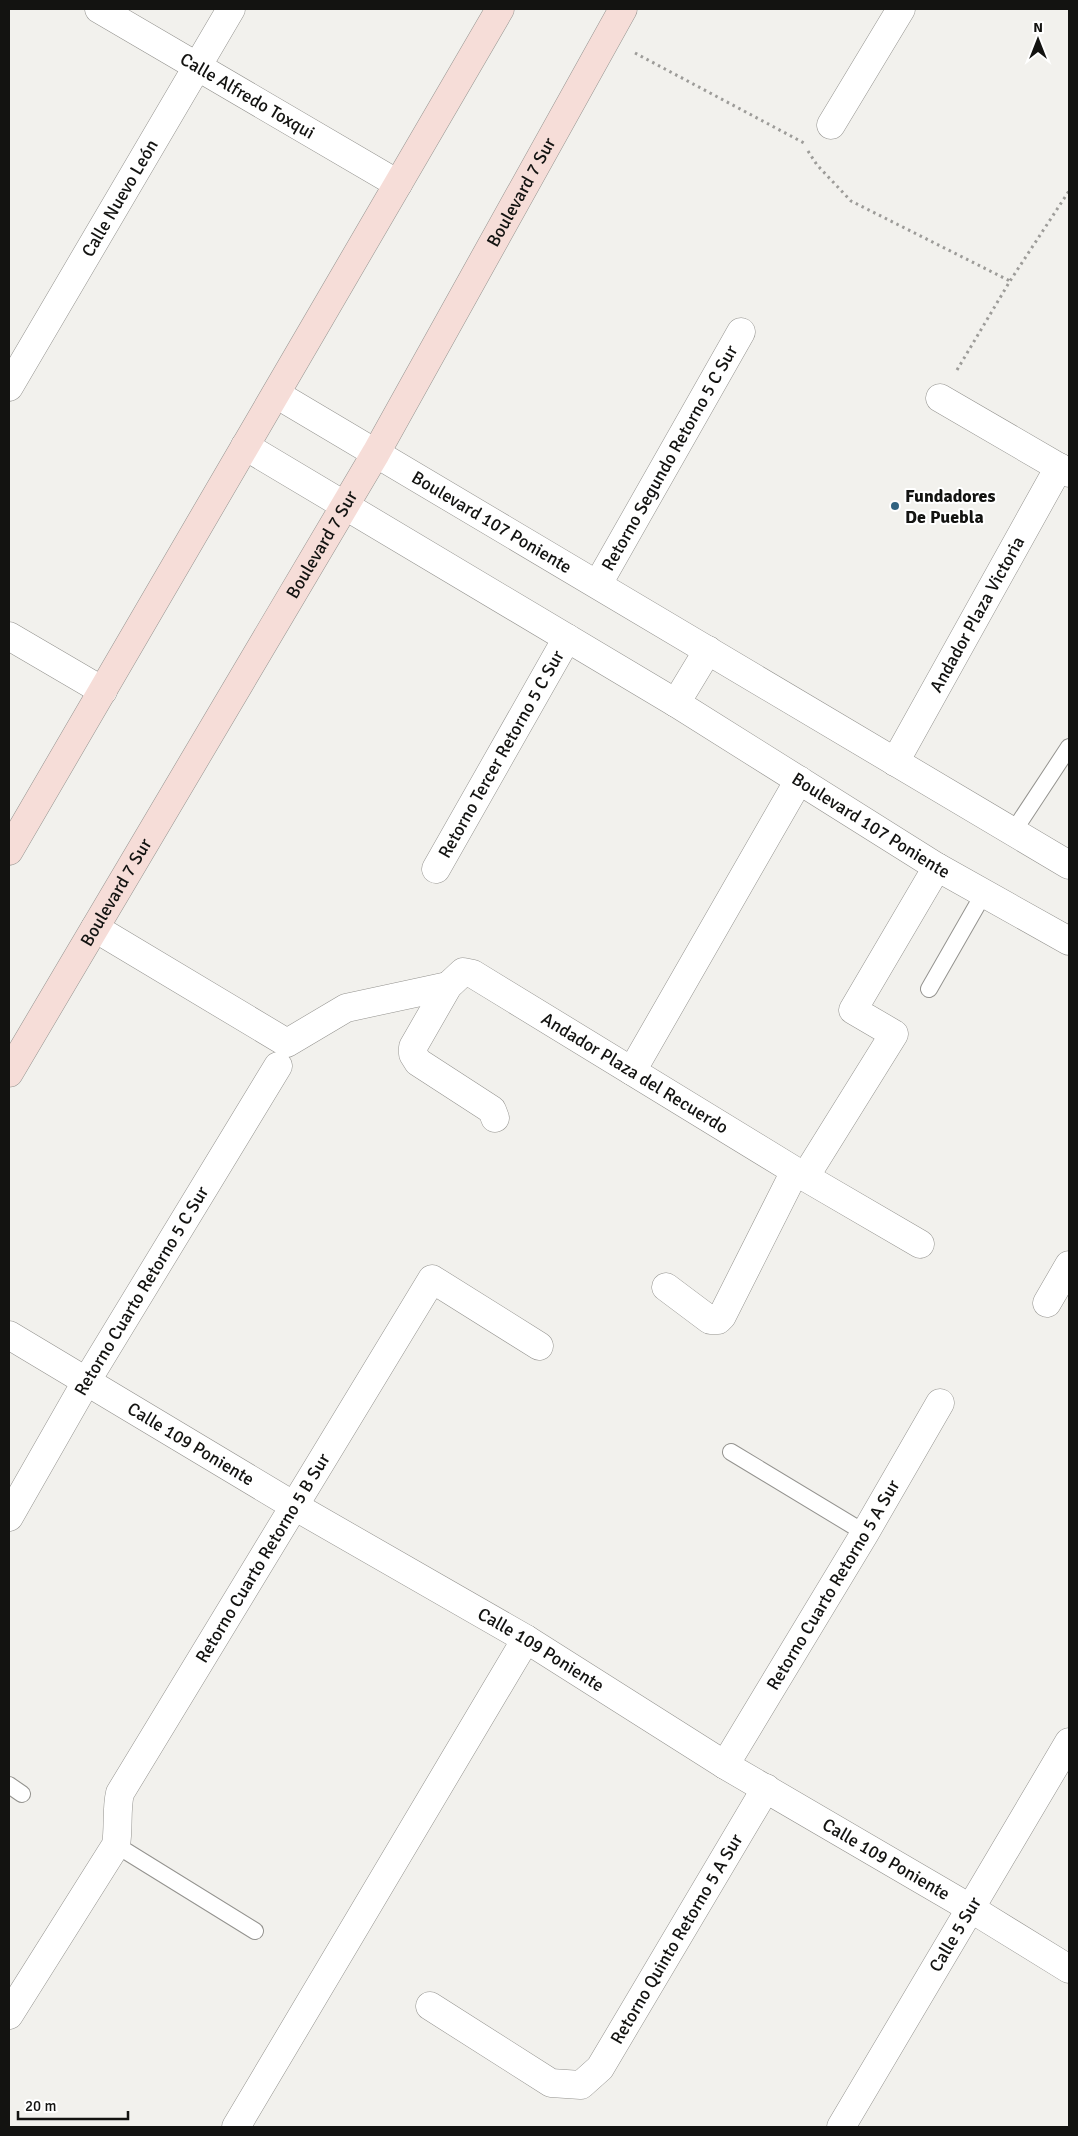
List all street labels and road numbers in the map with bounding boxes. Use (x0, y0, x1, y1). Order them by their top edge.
street label: Calle Alfredo Toxqui (176, 48, 319, 144)
street label: Boulevard 7 Sur (482, 133, 560, 251)
street label: Calle Nuevo León (77, 136, 163, 261)
street label: Retorno Segundo Retorno 5 C Sur (597, 341, 742, 575)
street label: Boulevard 107 Poniente (408, 466, 576, 578)
street label: Boulevard 7 Sur (281, 486, 362, 603)
street label: Andador Plaza Victoria (925, 532, 1029, 696)
street label: Retorno Tercer Retorno 5 C Sur (433, 646, 569, 862)
street label: Boulevard 107 Poniente (788, 768, 954, 883)
street label: Boulevard 7 Sur (76, 834, 157, 950)
street label: Andador Plaza del Recuerdo (537, 1008, 732, 1138)
street label: Retorno Cuarto Retorno 5 C Sur (70, 1182, 214, 1400)
street label: Calle 109 Poniente (123, 1398, 258, 1490)
street label: Retorno Cuarto Retorno 5 B Sur (191, 1449, 335, 1667)
street label: Retorno Cuarto Retorno 5 A Sur (762, 1476, 905, 1694)
street label: Calle 109 Poniente (474, 1603, 608, 1697)
street label: Calle 109 Poniente (818, 1813, 954, 1905)
street label: Retorno Quinto Retorno 5 A Sur (606, 1830, 748, 2048)
street label: Calle 5 Sur (924, 1893, 986, 1976)

